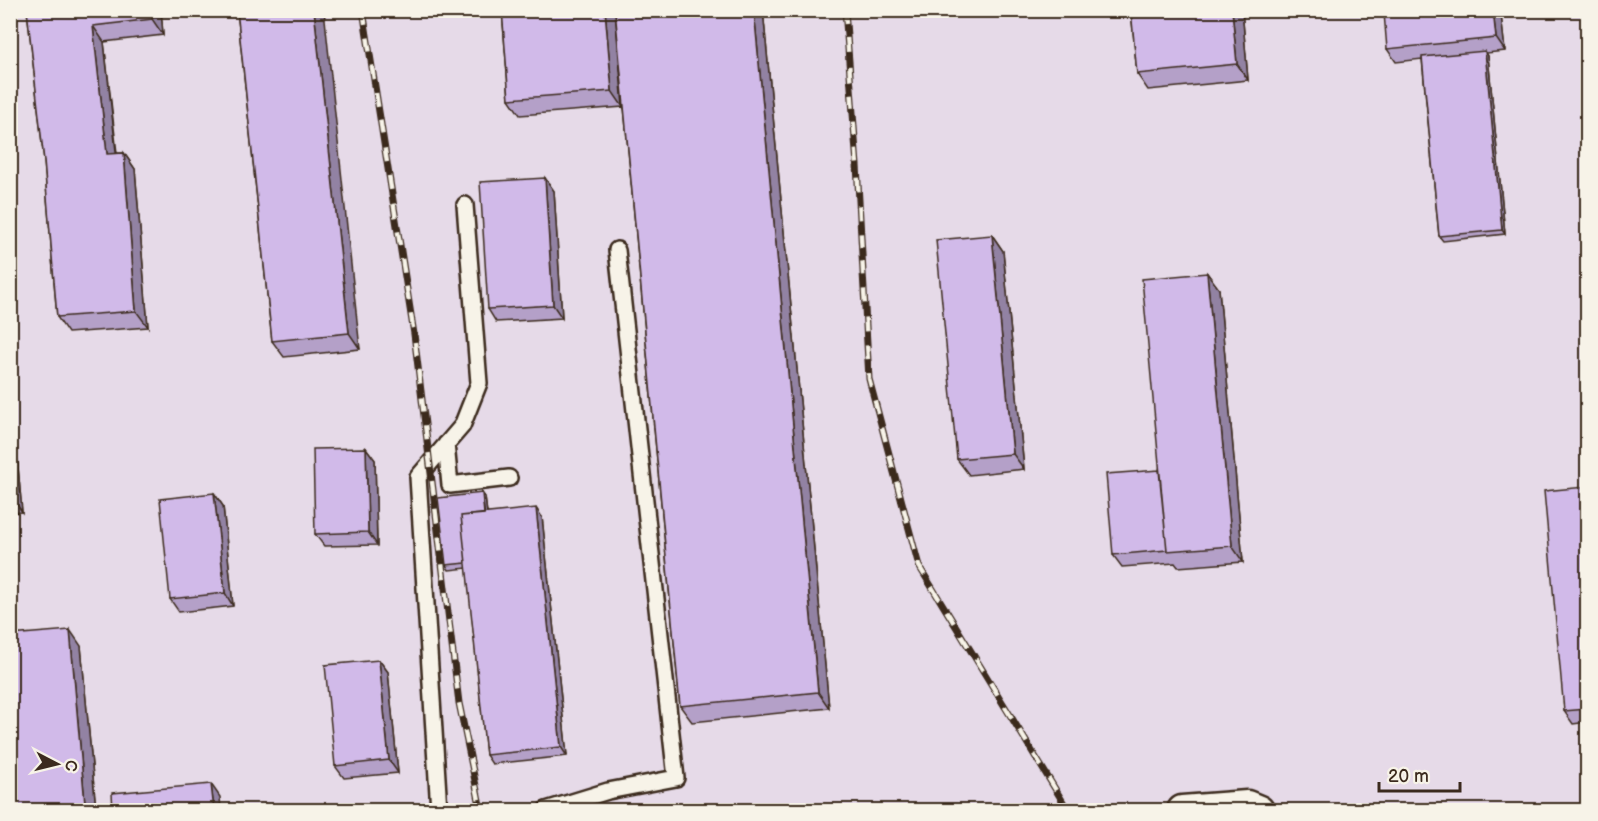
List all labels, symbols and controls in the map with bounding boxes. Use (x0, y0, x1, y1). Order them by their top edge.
north arrow (27, 734, 87, 794)
scale bar (1379, 755, 1460, 793)
text: С (60, 759, 81, 772)
text: 20 m (1388, 766, 1429, 787)

